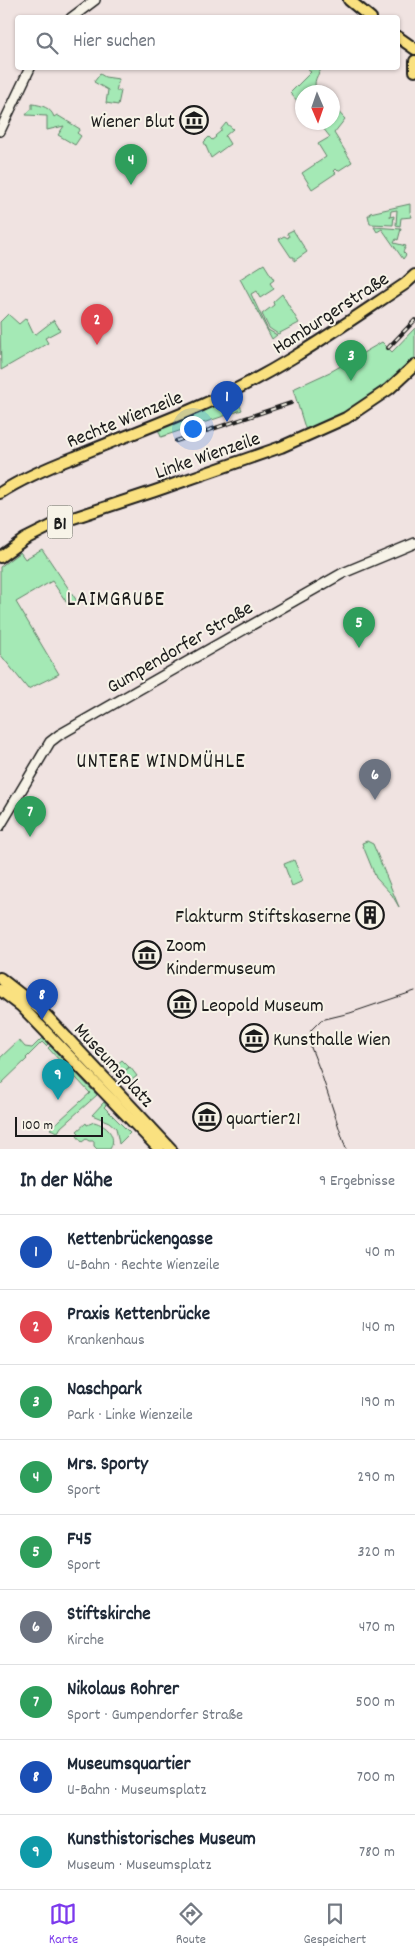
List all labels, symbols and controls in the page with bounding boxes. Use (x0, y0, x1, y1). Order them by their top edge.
search box (15, 15, 400, 70)
icon: search (33, 29, 61, 57)
text: Hier suchen (73, 29, 156, 56)
north arrow (295, 85, 340, 130)
museum icon: Wiener Blut (179, 105, 209, 135)
place label: Wiener Blut (91, 109, 175, 137)
pin: 4 (115, 144, 147, 185)
street label: Hamburgerstraße (268, 266, 396, 363)
pin: 2 (81, 304, 113, 345)
pin: 3 (335, 340, 367, 381)
pin: 1 (211, 381, 243, 422)
street label: Rechte Wienzeile (63, 385, 188, 457)
your location (180, 416, 206, 442)
street label: Linke Wienzeile (152, 426, 264, 488)
road number: B1 (48, 506, 72, 538)
district label: LAIMGRUBE (67, 586, 165, 616)
street label: Gumpendorfer Straße (102, 595, 259, 702)
pin: 5 (343, 607, 375, 648)
district label: UNTERE WINDMÜHLE (76, 748, 246, 778)
pin: 6 (359, 759, 391, 800)
pin: 7 (14, 796, 46, 837)
building icon: Flakturm Stiftskaserne (355, 900, 385, 930)
place label: Flakturm Stiftskaserne (175, 904, 351, 932)
place label: Zoom Kindermuseum (166, 933, 276, 984)
museum icon: Zoom Kindermuseum (132, 940, 162, 970)
pin: 8 (26, 979, 58, 1020)
museum icon: Leopold Museum (167, 989, 197, 1019)
place label: Leopold Museum (201, 993, 324, 1021)
street label: Museumsplatz (66, 1017, 160, 1115)
museum icon: Kunsthalle Wien (239, 1023, 269, 1053)
place label: Kunsthalle Wien (273, 1027, 391, 1055)
pin: 9 (42, 1059, 74, 1100)
museum icon: quartier21 (192, 1102, 222, 1132)
place label: quartier21 (226, 1106, 301, 1134)
scale bar (15, 1114, 102, 1137)
text: 100 m (22, 1116, 53, 1136)
text: In der Nähe (20, 1167, 112, 1197)
text: 9 Ergebnisse (319, 1170, 395, 1193)
text: Kettenbrückengasse (67, 1227, 213, 1254)
text: 1 (34, 1241, 38, 1264)
text: 40 m (365, 1241, 395, 1264)
text: U-Bahn · Rechte Wienzeile (67, 1254, 220, 1277)
text: Praxis Kettenbrücke (67, 1302, 210, 1329)
text: 2 (33, 1316, 40, 1339)
text: 140 m (361, 1316, 395, 1339)
text: Krankenhaus (67, 1329, 145, 1352)
text: Naschpark (67, 1377, 142, 1404)
text: 3 (32, 1391, 40, 1414)
text: 190 m (361, 1391, 395, 1414)
text: Park · Linke Wienzeile (67, 1404, 193, 1427)
text: Mrs. Sporty (67, 1452, 148, 1479)
text: 4 (33, 1466, 39, 1489)
text: 290 m (357, 1466, 395, 1489)
text: Sport (67, 1479, 100, 1502)
text: F45 (67, 1527, 92, 1554)
text: 5 (32, 1541, 40, 1564)
text: 320 m (358, 1541, 395, 1564)
text: Sport (67, 1554, 100, 1577)
text: Stiftskirche (67, 1602, 151, 1629)
text: 6 (32, 1616, 40, 1639)
text: 470 m (359, 1616, 395, 1639)
text: Kirche (67, 1629, 104, 1652)
text: Nikolaus Rohrer (67, 1677, 179, 1704)
text: 7 (33, 1691, 39, 1714)
text: 500 m (355, 1691, 395, 1714)
text: Sport · Gumpendorfer Straße (67, 1704, 243, 1727)
text: Museumsquartier (67, 1752, 190, 1779)
text: 8 (33, 1766, 39, 1789)
text: 700 m (357, 1766, 395, 1789)
text: U-Bahn · Museumsplatz (67, 1779, 206, 1802)
text: Kunsthistorisches Museum (67, 1827, 256, 1854)
text: 9 (32, 1841, 40, 1864)
text: 780 m (359, 1841, 395, 1864)
text: Museum · Museumsplatz (67, 1854, 211, 1877)
tab: Karte (49, 1900, 78, 1950)
tab: Route (176, 1900, 206, 1950)
tab: Gespeichert (303, 1900, 366, 1950)

